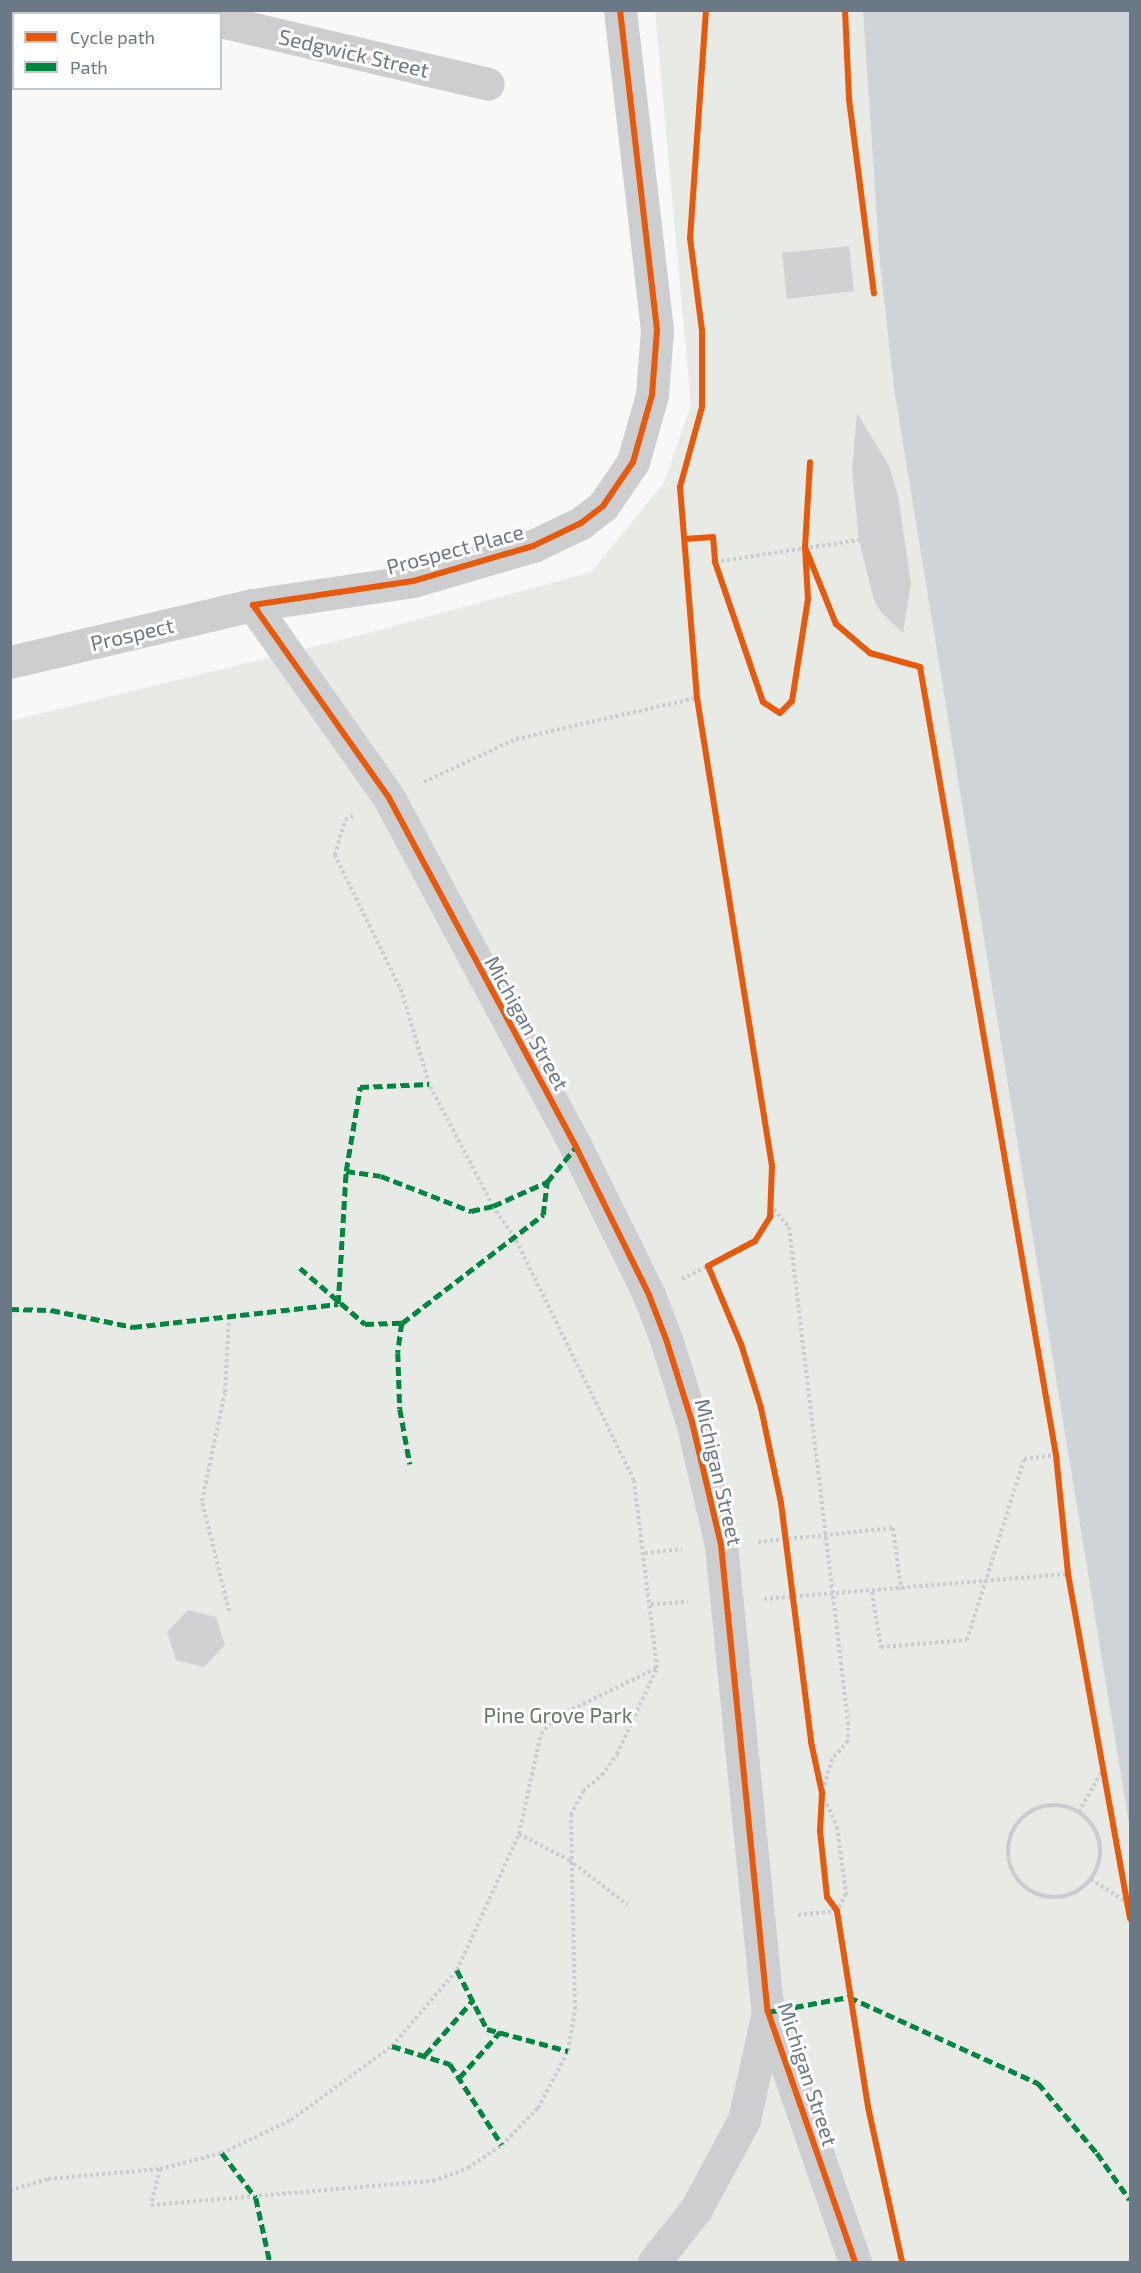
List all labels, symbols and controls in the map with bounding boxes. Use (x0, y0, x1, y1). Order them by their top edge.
legend (12, 12, 222, 90)
street label: Sedgwick Street (276, 23, 432, 83)
text: Cycle path (70, 26, 155, 48)
text: Path (70, 56, 108, 78)
street label: Prospect Place (384, 519, 526, 579)
street label: Prospect (88, 612, 176, 656)
street label: Michigan Street (480, 951, 574, 1095)
street label: Michigan Street (690, 1396, 748, 1548)
park label: Pine Grove Park (484, 1702, 632, 1728)
street label: Michigan Street (773, 1999, 843, 2149)

